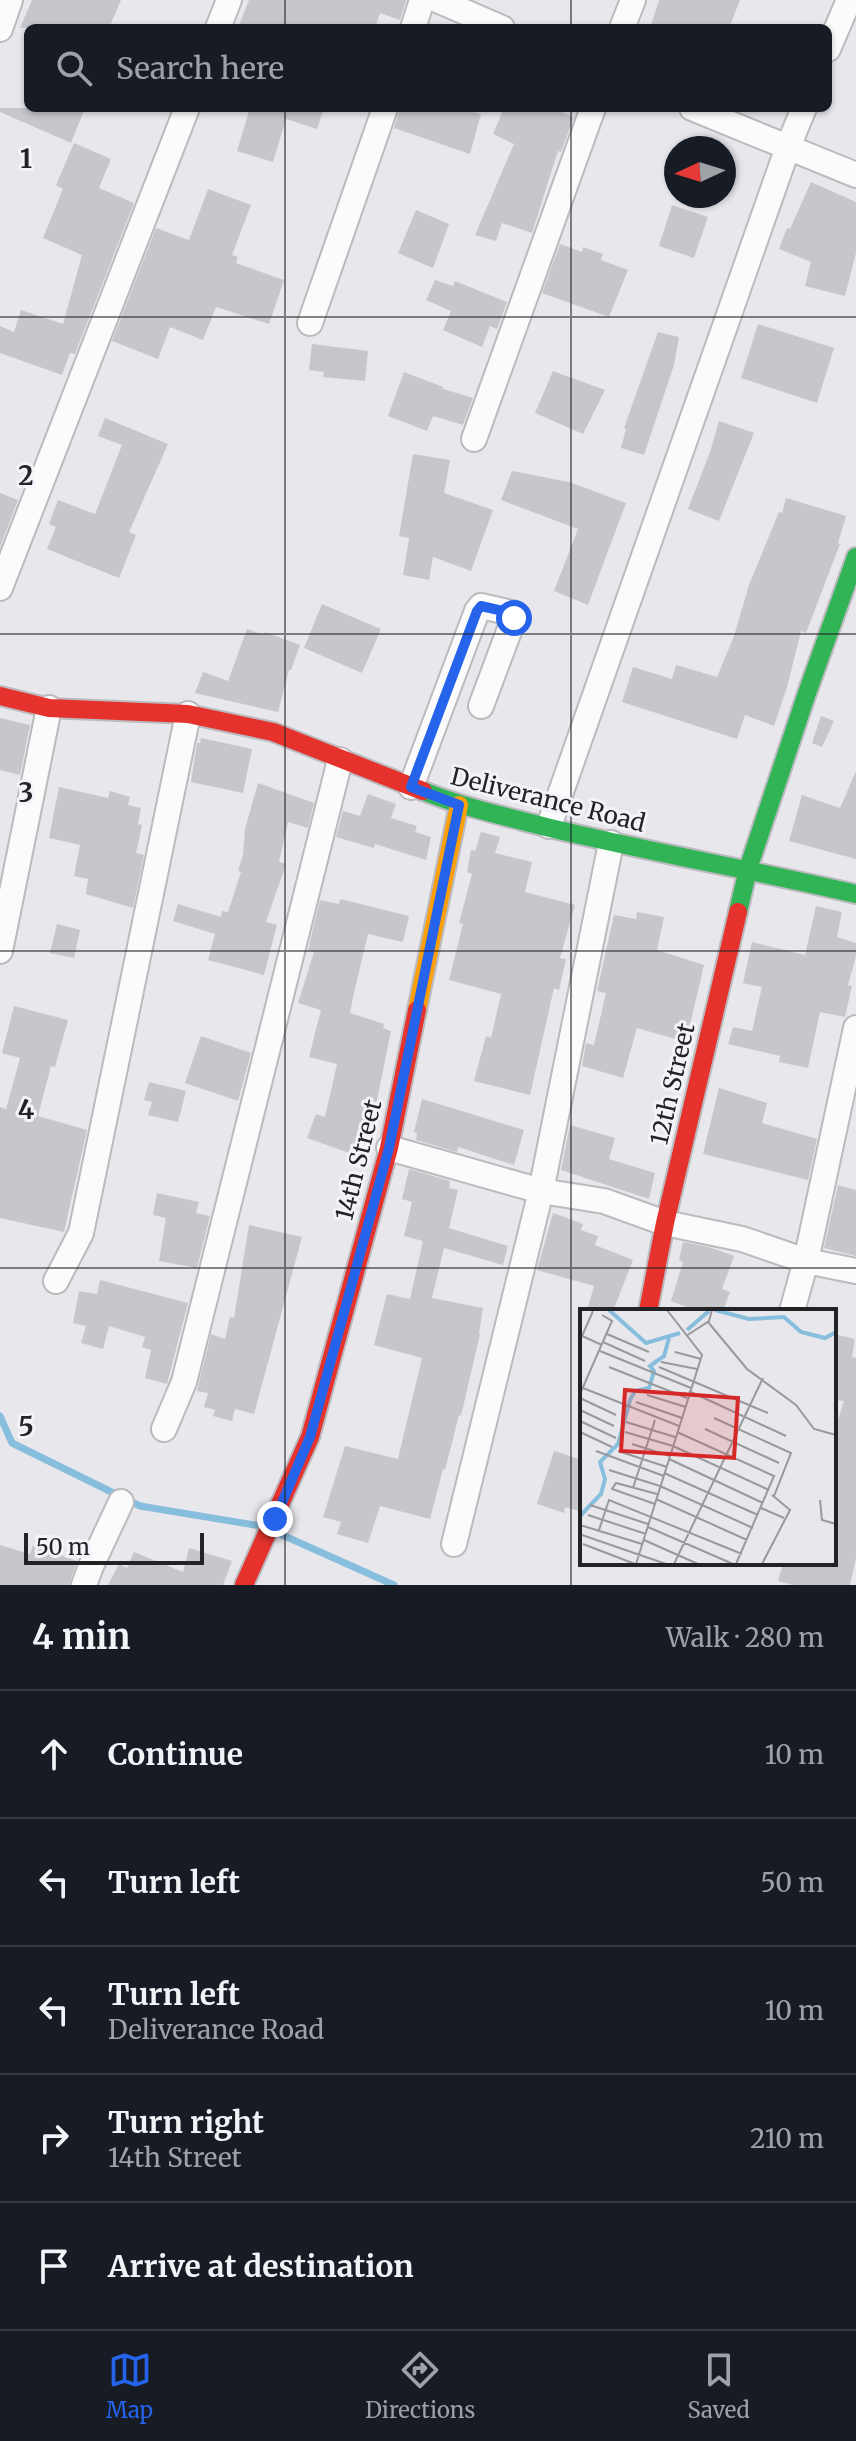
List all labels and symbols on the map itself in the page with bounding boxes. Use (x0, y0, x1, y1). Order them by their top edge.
north arrow (664, 136, 736, 208)
text: 1 (20, 142, 32, 175)
text: 2 (18, 459, 34, 492)
route start (496, 600, 532, 636)
street label: Deliverance Road (448, 760, 649, 839)
text: 3 (19, 776, 33, 809)
street label: 12th Street (643, 1019, 702, 1148)
text: 4 (18, 1093, 35, 1126)
street label: 14th Street (329, 1096, 389, 1223)
inset map (580, 1309, 836, 1565)
text: 5 (18, 1410, 34, 1443)
route end (257, 1501, 293, 1537)
scale bar (24, 1529, 204, 1565)

